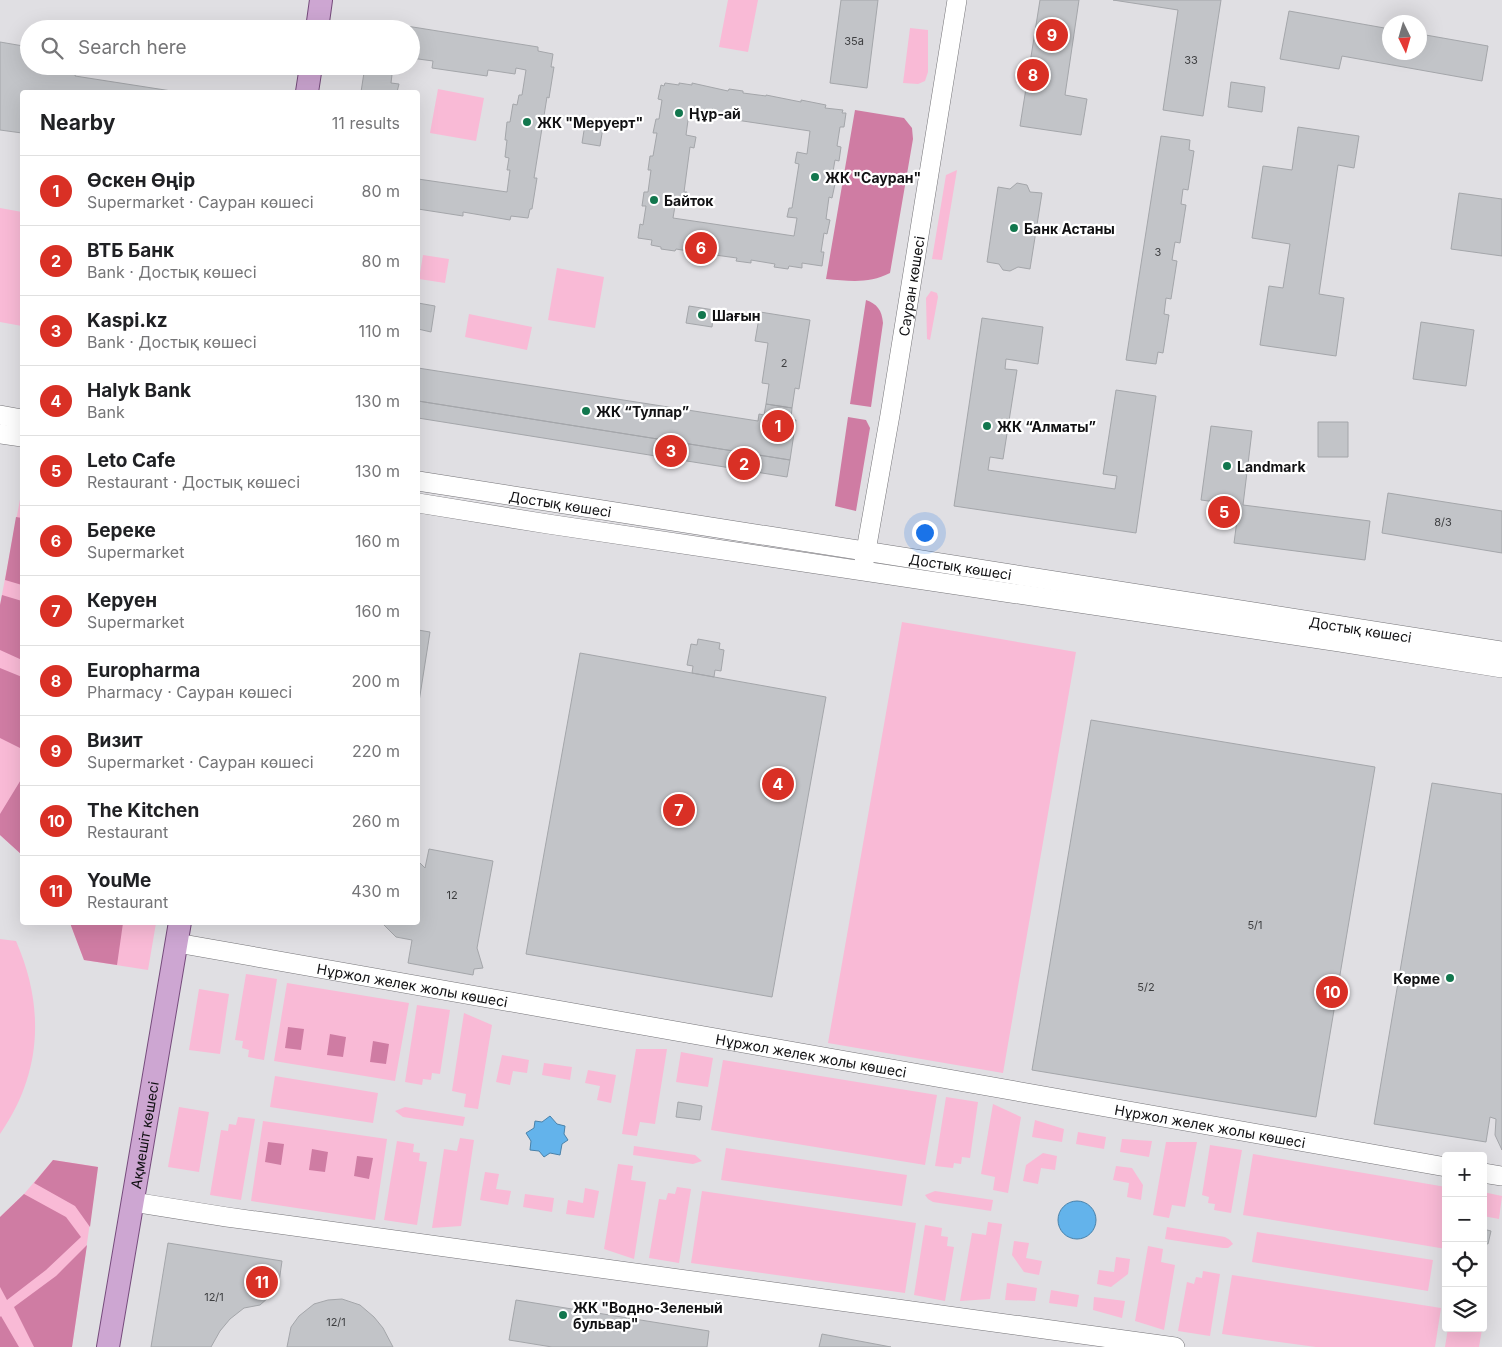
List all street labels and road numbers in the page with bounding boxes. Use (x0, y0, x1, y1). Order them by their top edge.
street label: Сауран көшесі (894, 235, 927, 337)
street label: Достық көшесі (508, 487, 613, 520)
street label: Достық көшесі (908, 550, 1013, 582)
street label: Достық көшесі (1308, 612, 1413, 645)
street label: Нұржол желек жолы көшесі (316, 959, 509, 1010)
street label: Нұржол желек жолы көшесі (714, 1030, 908, 1080)
street label: Ақмешіт көшесі (126, 1080, 161, 1190)
street label: Нұржол желек жолы көшесі (1113, 1100, 1307, 1151)

